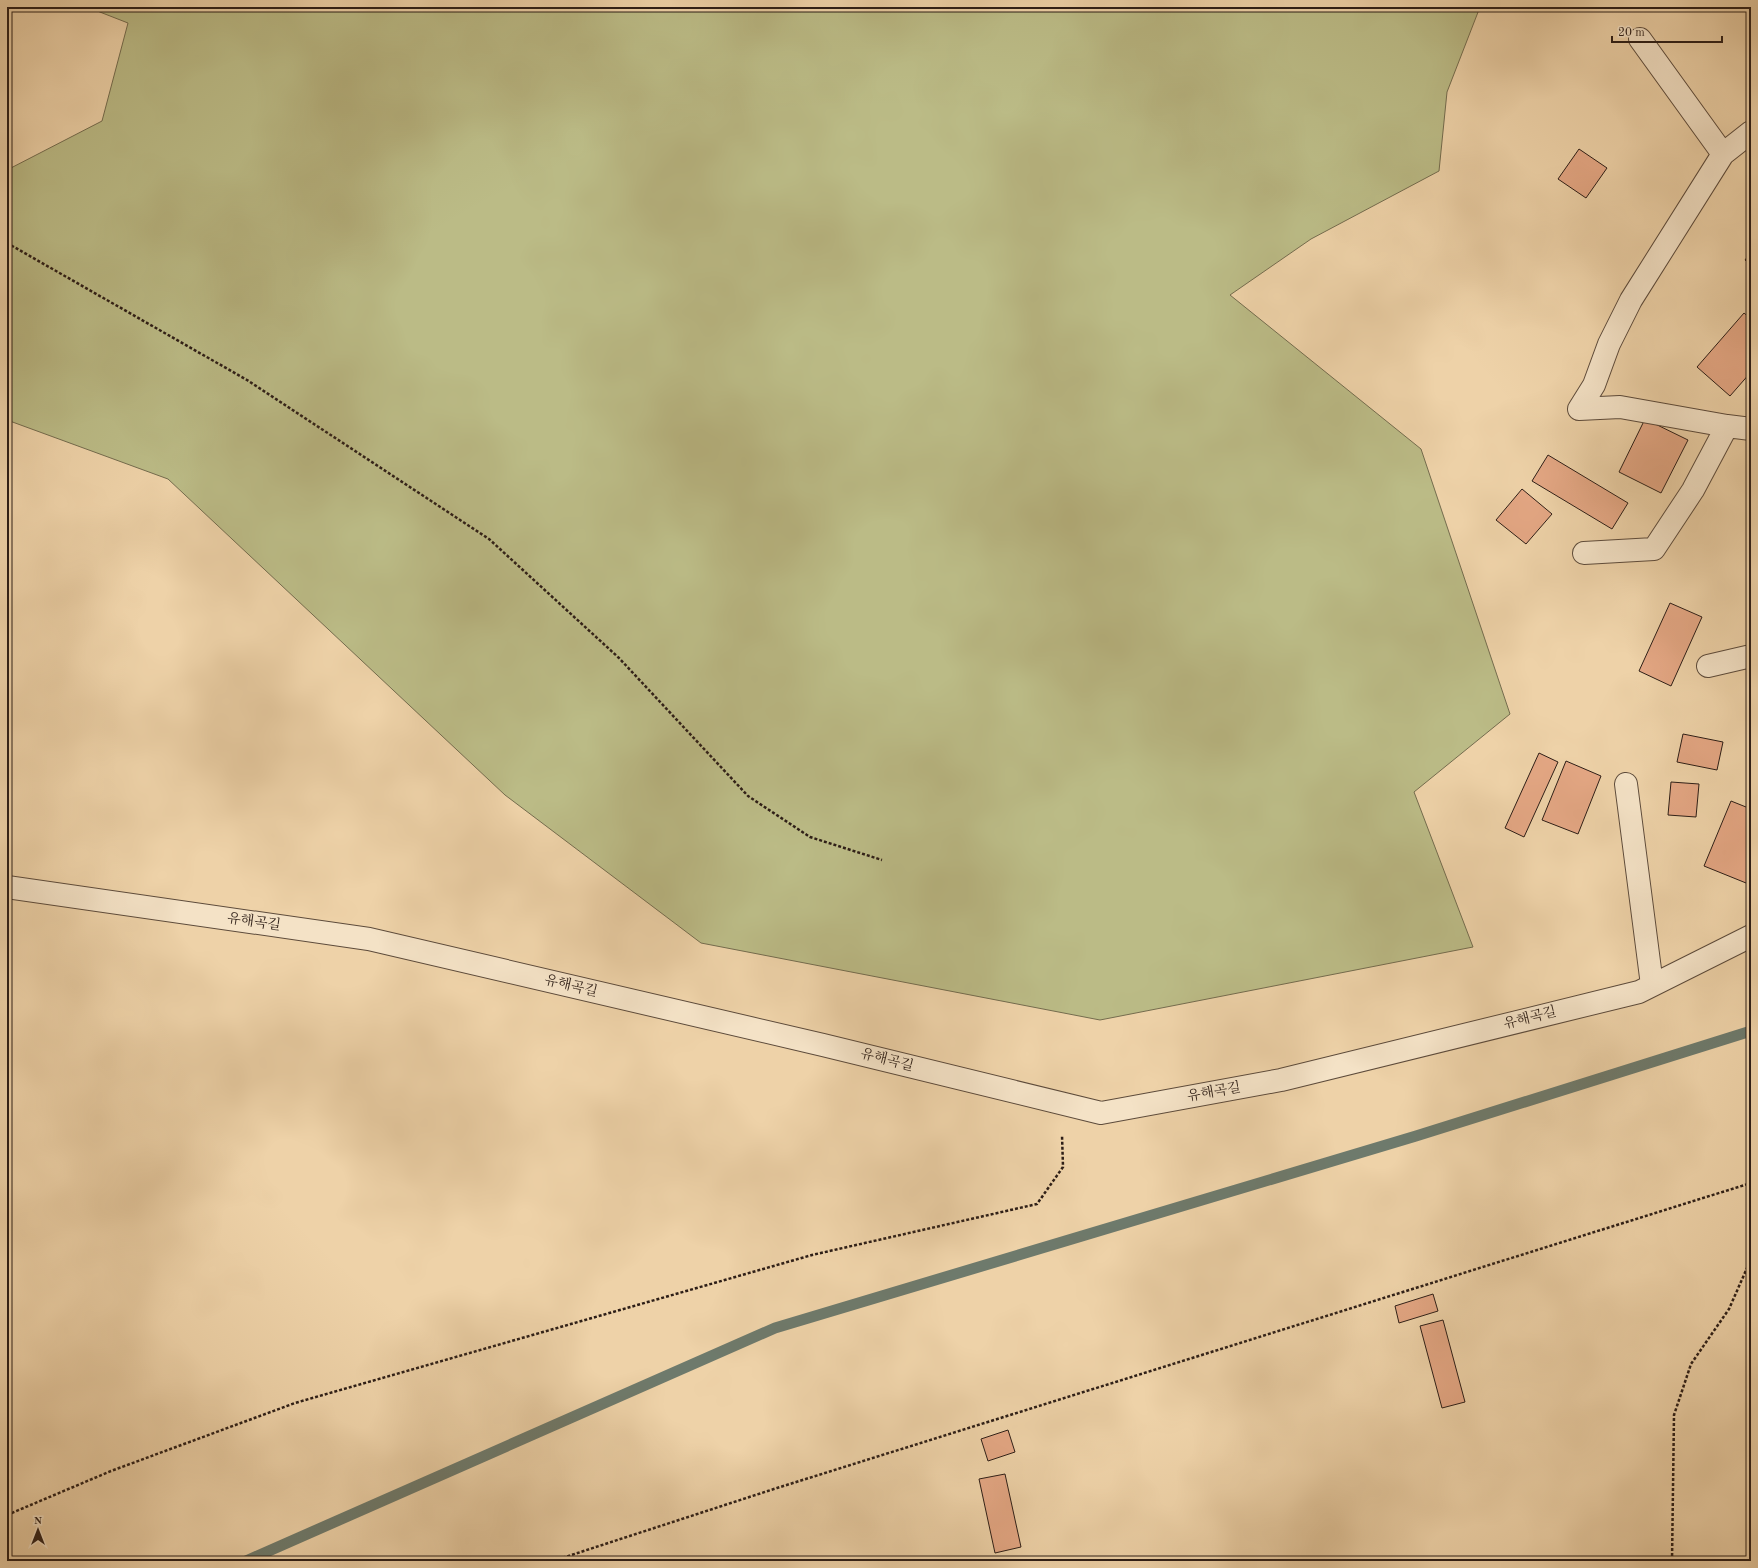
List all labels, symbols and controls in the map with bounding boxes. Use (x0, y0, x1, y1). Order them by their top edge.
scale bar (1612, 18, 1722, 44)
text: 20 m (1618, 27, 1645, 39)
street label: 유해곡길 (226, 910, 282, 933)
street label: 유해곡길 (543, 972, 599, 999)
street label: 유해곡길 (1502, 1004, 1558, 1031)
street label: 유해곡길 (859, 1046, 915, 1073)
street label: 유해곡길 (1186, 1079, 1242, 1104)
north arrow (18, 1510, 58, 1550)
text: N (34, 1516, 43, 1527)

